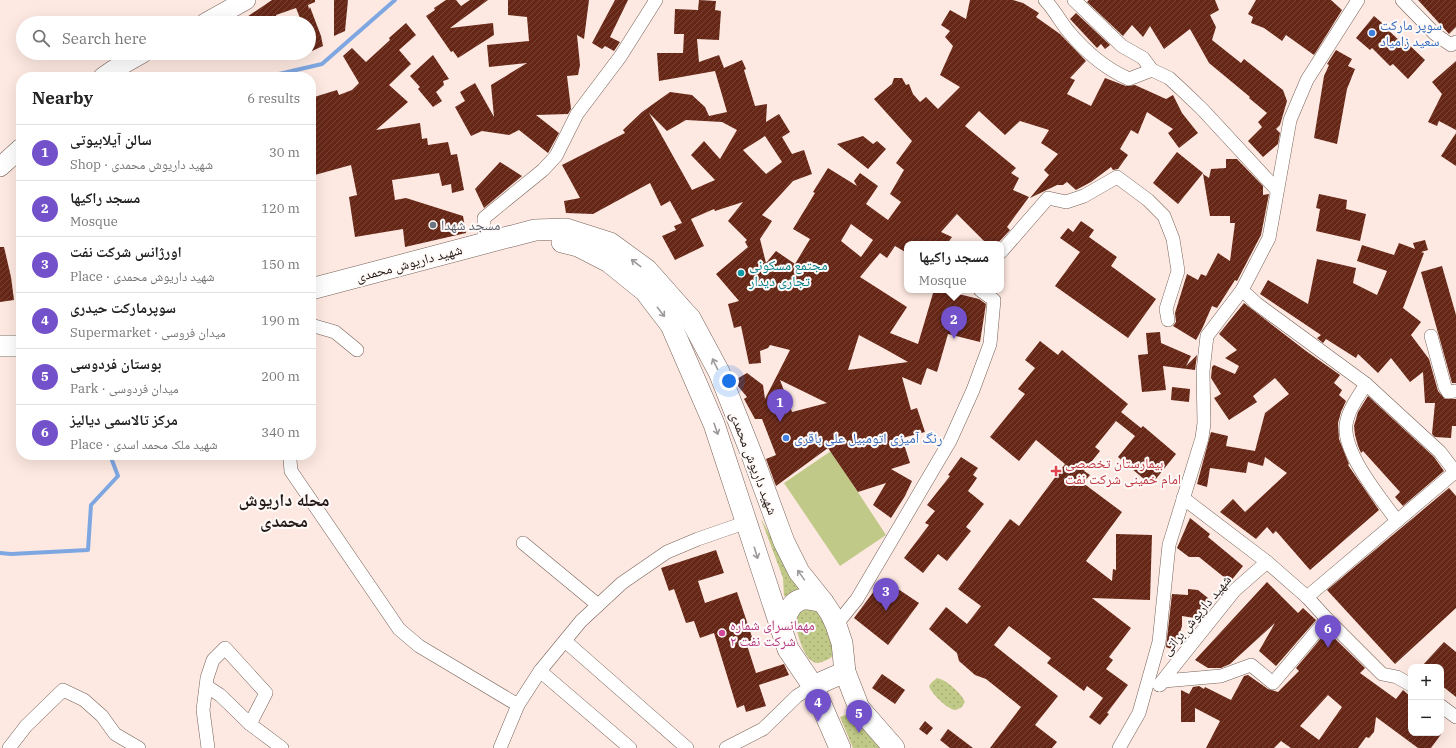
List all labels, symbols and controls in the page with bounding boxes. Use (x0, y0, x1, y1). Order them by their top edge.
search box (16, 16, 316, 60)
place label: سوپر مارکت سعید زامیاد (1380, 16, 1442, 50)
icon: search (30, 27, 52, 49)
marker: سوپر مارکت سعید زامیاد (1367, 28, 1377, 38)
text: Search here (62, 29, 147, 48)
text: Nearby (32, 87, 93, 109)
text: 6 results (247, 90, 300, 107)
text: سالن آیلابیوتی (70, 130, 152, 149)
text: 1 (41, 144, 49, 161)
text: 30 m (269, 144, 300, 161)
text: Shop · شهید داریوش محمدی (70, 156, 213, 173)
text: مسجد راکیها (70, 188, 140, 207)
text: 2 (41, 200, 49, 217)
text: 120 m (261, 200, 300, 217)
text: Mosque (70, 213, 118, 230)
place label: مسجد شهدا (441, 216, 500, 234)
marker: مسجد شهدا (428, 220, 438, 230)
street label: شهید داریوش محمدی (354, 240, 464, 286)
popup (904, 241, 1004, 293)
text: اورژانس شرکت نفت (70, 242, 182, 261)
text: مسجد راکیها (919, 247, 989, 266)
text: 3 (41, 256, 49, 273)
text: 150 m (261, 256, 300, 273)
place label: مجتمع مسکونی تجاری دیدار (748, 256, 828, 290)
one-way arrow (631, 258, 642, 267)
text: Place · شهید داریوش محمدی (70, 268, 215, 285)
marker: مجتمع مسکونی تجاری دیدار (736, 268, 746, 278)
text: Mosque (919, 272, 967, 289)
text: سوپرمارکت حیدری (70, 298, 176, 317)
one-way arrow (657, 306, 666, 317)
pin: 2 (941, 306, 967, 339)
text: 4 (41, 312, 49, 329)
text: 190 m (261, 312, 300, 329)
text: Supermarket · میدان فروسی (70, 324, 226, 341)
text: بوستان فردوسی (70, 354, 161, 373)
one-way arrow (711, 358, 718, 370)
text: 5 (41, 368, 49, 385)
text: 200 m (261, 368, 300, 385)
your location (719, 371, 739, 391)
text: Park · میدان فردوسی (70, 380, 179, 397)
pin: 1 (767, 389, 793, 422)
street label: شهید داریوش محمدی (726, 409, 782, 517)
text: مرکز تالاسمی دیالیز (70, 410, 178, 429)
one-way arrow (713, 423, 720, 436)
text: 6 (41, 424, 49, 441)
text: 340 m (261, 424, 300, 441)
place label: رنگ آمیزی اتومبیل علی باقری (794, 429, 942, 447)
marker: رنگ آمیزی اتومبیل علی باقری (781, 433, 791, 443)
text: Place · شهید ملک محمد اسدی (70, 436, 217, 453)
place label: بیمارستان تخصصی امام خمینی شرکت نفت (1065, 454, 1181, 489)
marker: بیمارستان تخصصی امام خمینی شرکت نفت (1050, 465, 1062, 477)
district label: محله داریوش محمدی (238, 488, 330, 532)
one-way arrow (753, 546, 760, 559)
one-way arrow (797, 570, 805, 581)
street label: شهید داریوش براتی (1157, 571, 1235, 659)
pin: 3 (873, 578, 899, 611)
pin: 6 (1315, 615, 1341, 648)
place label: مهمانسرای شماره ۲ شرکت نفت (730, 616, 815, 650)
marker: مهمانسرای شماره ۲ شرکت نفت (717, 628, 727, 638)
map controls (1408, 664, 1444, 736)
button: + (1408, 664, 1444, 700)
pin: 4 (805, 689, 831, 722)
pin: 5 (846, 700, 872, 733)
button: − (1408, 700, 1444, 736)

